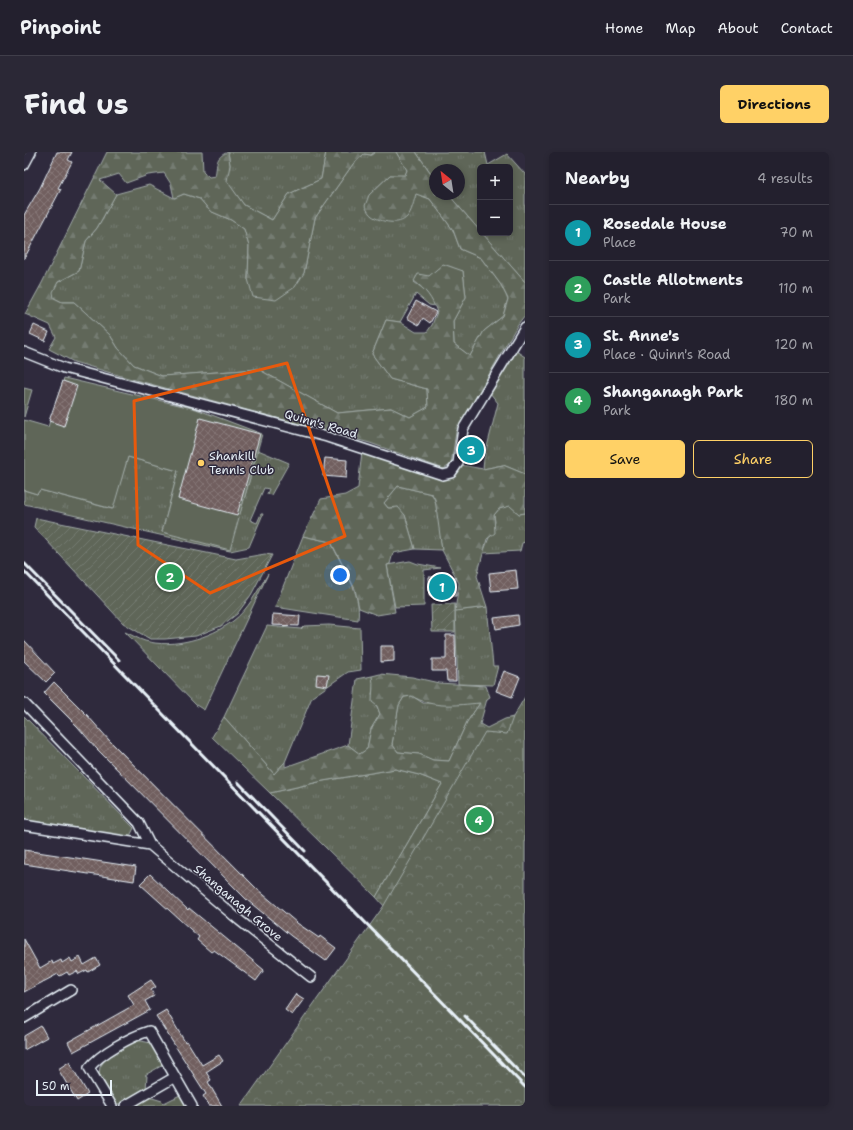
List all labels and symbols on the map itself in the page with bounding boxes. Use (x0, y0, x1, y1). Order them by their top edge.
north arrow (429, 164, 465, 200)
street label: Quinn's Road (283, 406, 360, 442)
pin: 3 (458, 435, 484, 465)
place label: Shankill Tennis Club (209, 448, 274, 478)
marker: Shankill Tennis Club (196, 458, 206, 468)
pin: 2 (157, 562, 183, 592)
your location (330, 565, 350, 585)
pin: 1 (429, 572, 455, 602)
pin: 4 (466, 805, 492, 835)
street label: Shanganagh Grove (190, 861, 286, 945)
scale bar (36, 1078, 112, 1097)

